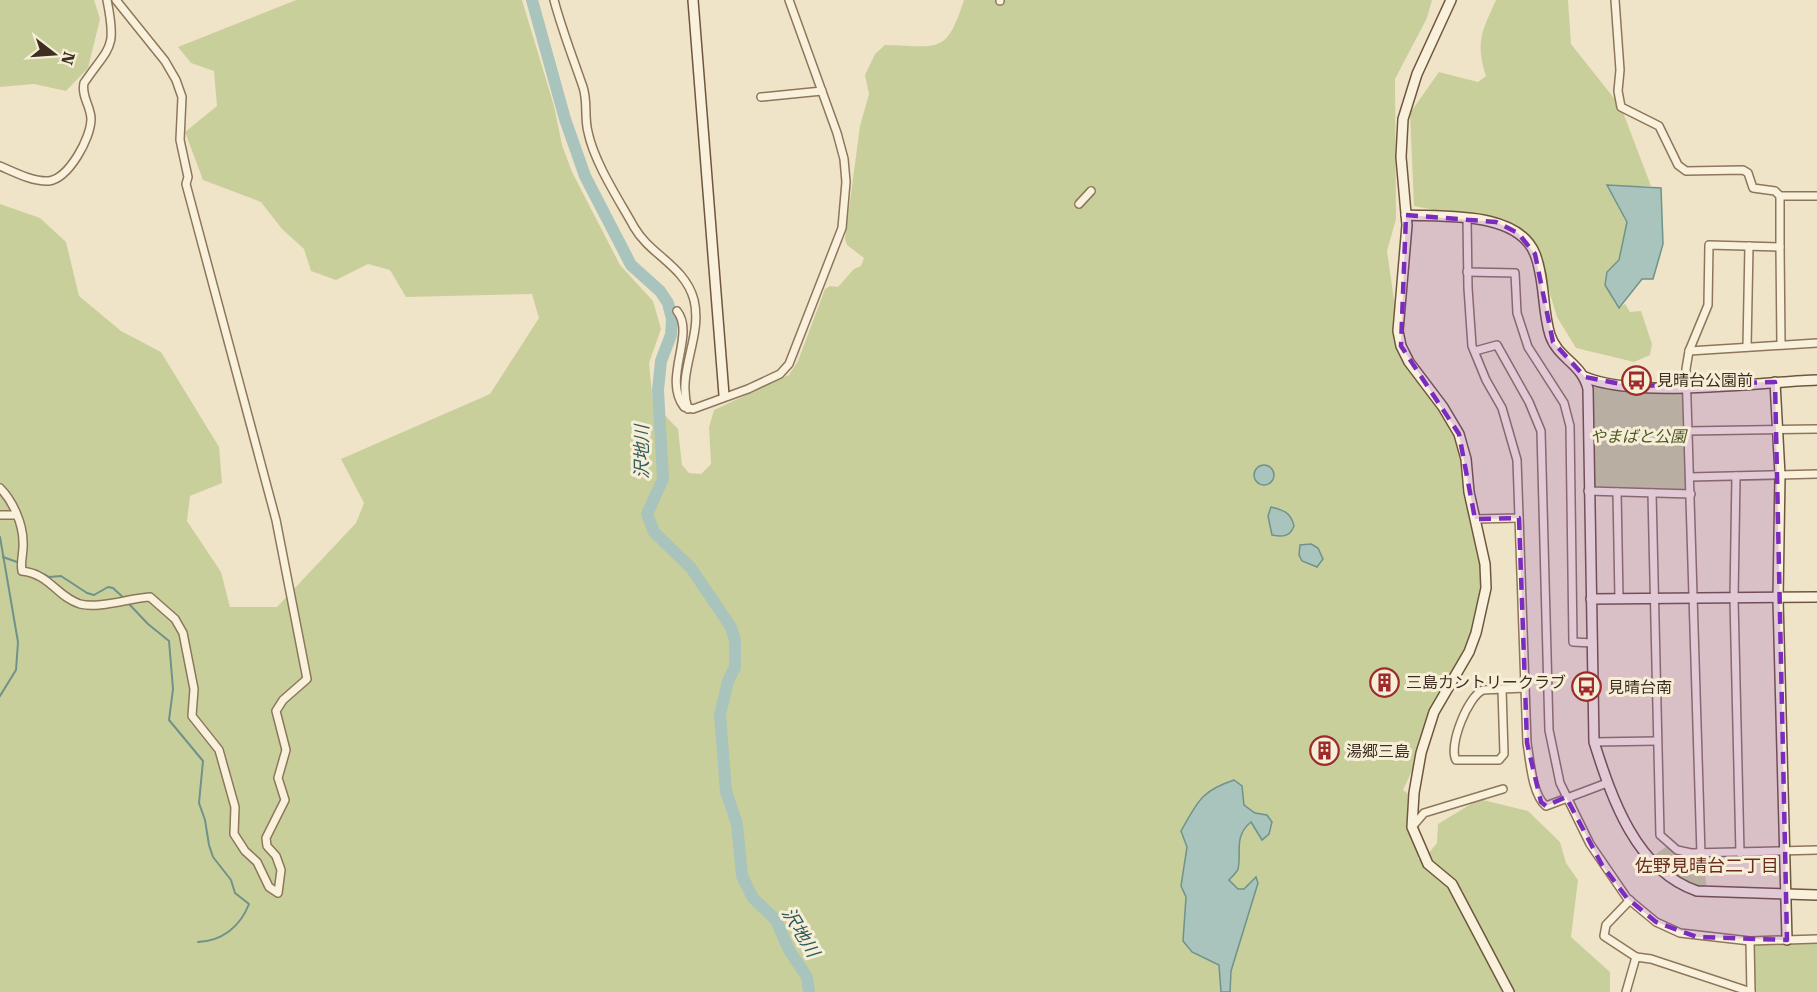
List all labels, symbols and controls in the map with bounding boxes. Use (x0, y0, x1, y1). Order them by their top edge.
north arrow (24, 24, 84, 84)
text: N (57, 50, 79, 67)
bus stop icon: 見晴台公園前 (1620, 364, 1652, 396)
place label: 見晴台公園前 (1657, 371, 1753, 390)
water label: 沢地川 (631, 423, 652, 479)
park label: やまばと公園 (1590, 427, 1688, 446)
building icon: 三島カントリークラブ (1369, 666, 1401, 698)
bus stop icon: 見晴台南 (1571, 671, 1603, 703)
place label: 三島カントリークラブ (1406, 673, 1566, 692)
place label: 見晴台南 (1608, 678, 1672, 697)
building icon: 湯郷三島 (1309, 735, 1341, 767)
place label: 湯郷三島 (1346, 742, 1410, 761)
district label: 佐野見晴台二丁目 (1635, 855, 1779, 876)
water label: 沢地川 (778, 903, 825, 962)

